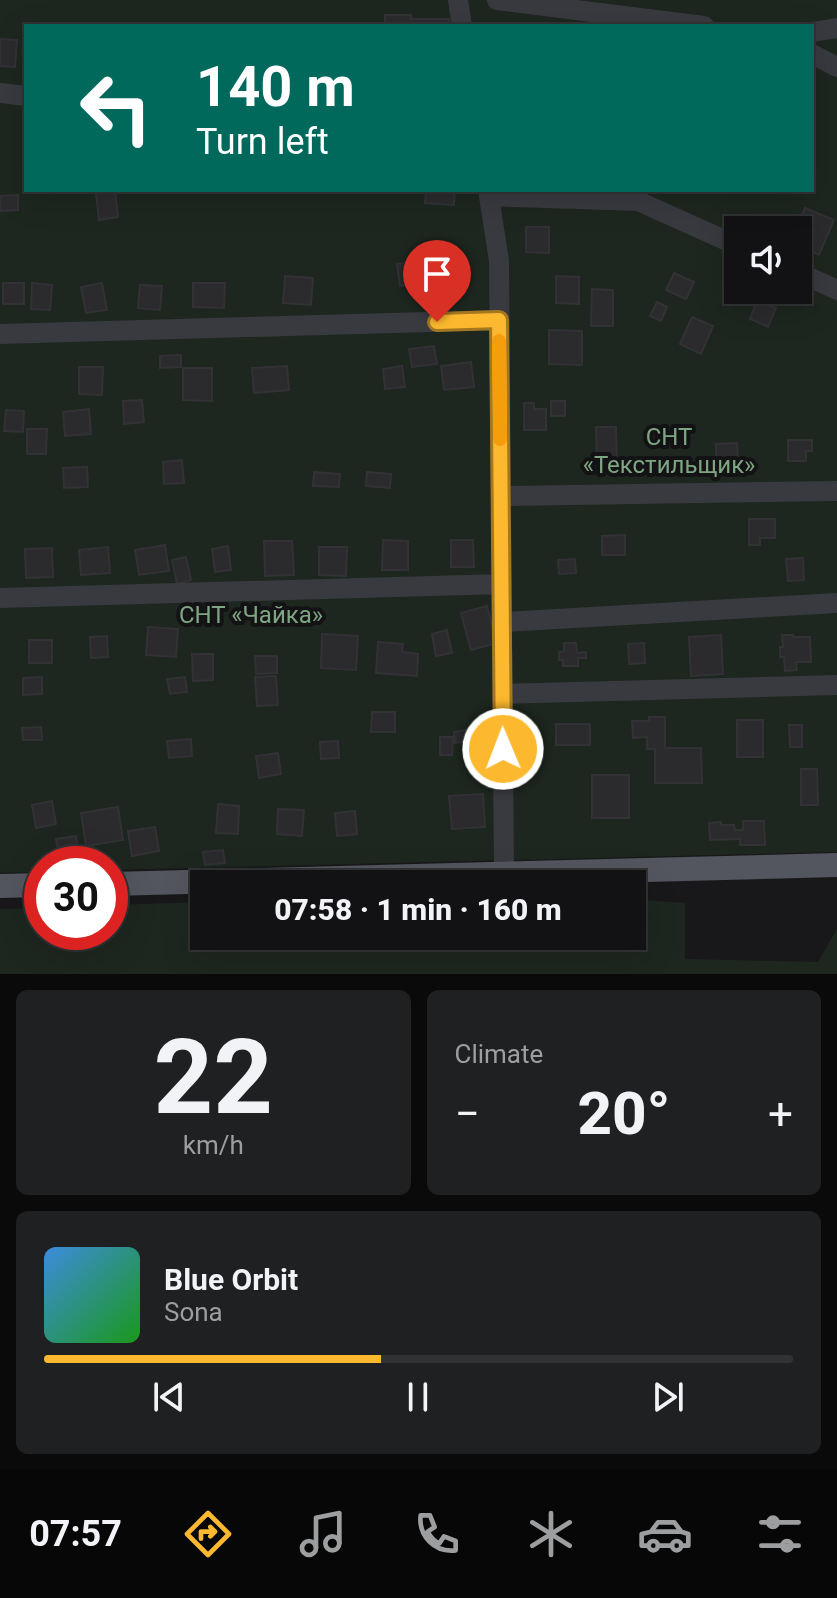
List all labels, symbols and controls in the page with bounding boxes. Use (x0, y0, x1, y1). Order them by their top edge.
text: 140 m (196, 54, 355, 120)
icon: left (64, 56, 168, 160)
text: Turn left (196, 121, 329, 163)
map controls (724, 216, 812, 304)
button: sound (724, 216, 812, 304)
pin (403, 240, 471, 322)
icon: arrive (415, 252, 459, 296)
park label: СНТ «Текстильщик» (583, 423, 755, 479)
park label: СНТ «Чайка» (179, 601, 323, 629)
position arrow (461, 707, 545, 791)
speed limit sign: 30 (24, 846, 128, 950)
text: 07:58 · 1 min · 160 m (274, 892, 562, 927)
text: 22 (154, 1017, 273, 1138)
text: Climate (455, 1039, 543, 1069)
text: 20° (577, 1078, 670, 1149)
text: − (455, 1088, 480, 1140)
text: + (768, 1088, 793, 1140)
text: km/h (183, 1130, 244, 1160)
text: Blue Orbit (164, 1262, 298, 1297)
text: Sona (164, 1297, 223, 1327)
icon: previous (147, 1375, 191, 1419)
icon: pause (396, 1375, 440, 1419)
icon: next (646, 1375, 690, 1419)
icon: directions (180, 1506, 236, 1562)
icon: music (295, 1506, 351, 1562)
icon: phone (409, 1506, 465, 1562)
icon: climate (523, 1506, 579, 1562)
icon: car (637, 1506, 693, 1562)
icon: filters (752, 1506, 808, 1562)
text: 07:57 (29, 1513, 122, 1555)

